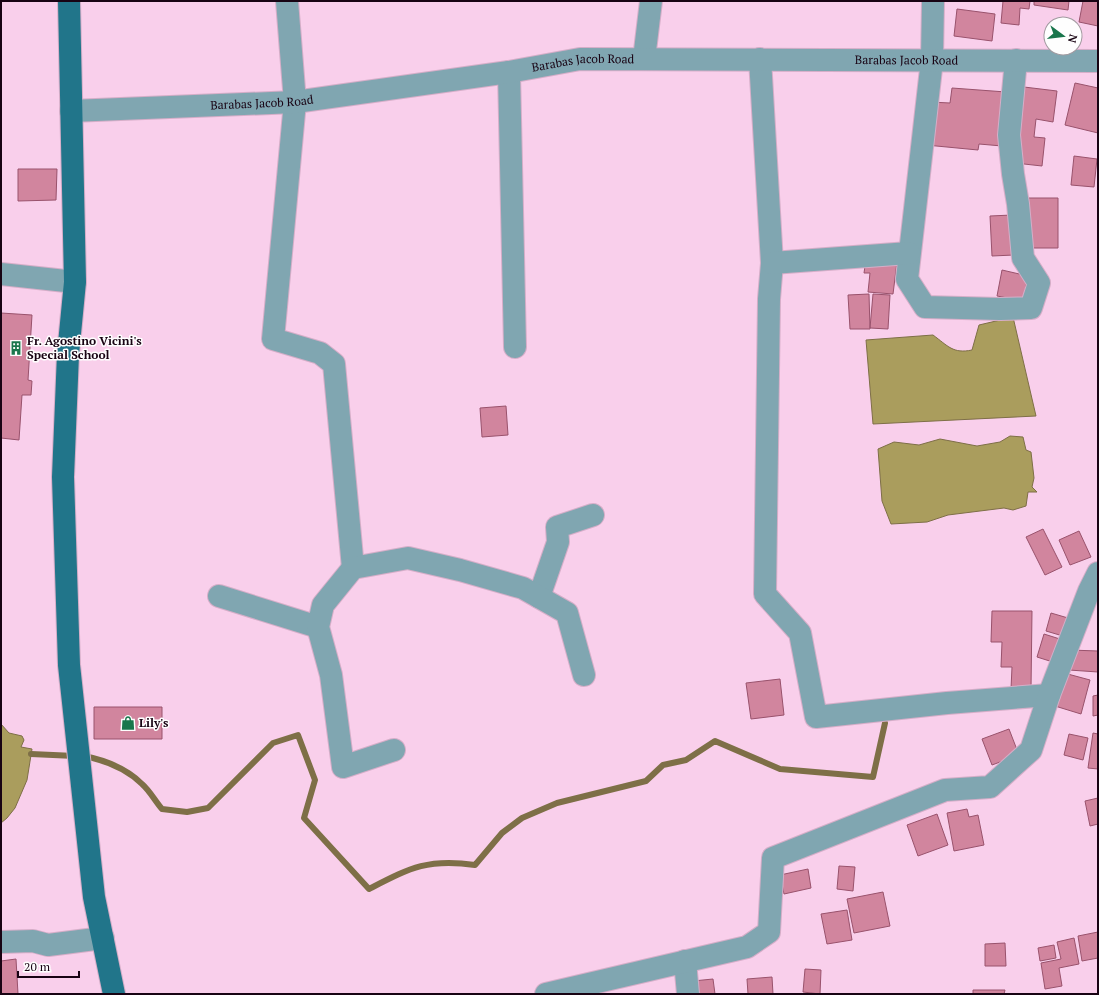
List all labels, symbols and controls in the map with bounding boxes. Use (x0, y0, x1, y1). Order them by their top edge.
north arrow (1043, 16, 1083, 56)
text: N (1065, 33, 1081, 45)
street label: Barabas Jacob Road (530, 51, 635, 75)
street label: Barabas Jacob Road (855, 52, 959, 67)
street label: Barabas Jacob Road (210, 91, 315, 112)
place label: Fr. Agostino Vicini's Special School (27, 333, 142, 362)
building icon: Fr. Agostino Vicini's Special School (8, 340, 24, 356)
shop icon: Lily's (120, 715, 136, 731)
place label: Lily's (139, 715, 169, 730)
scale bar (18, 953, 79, 979)
text: 20 m (24, 959, 51, 974)

